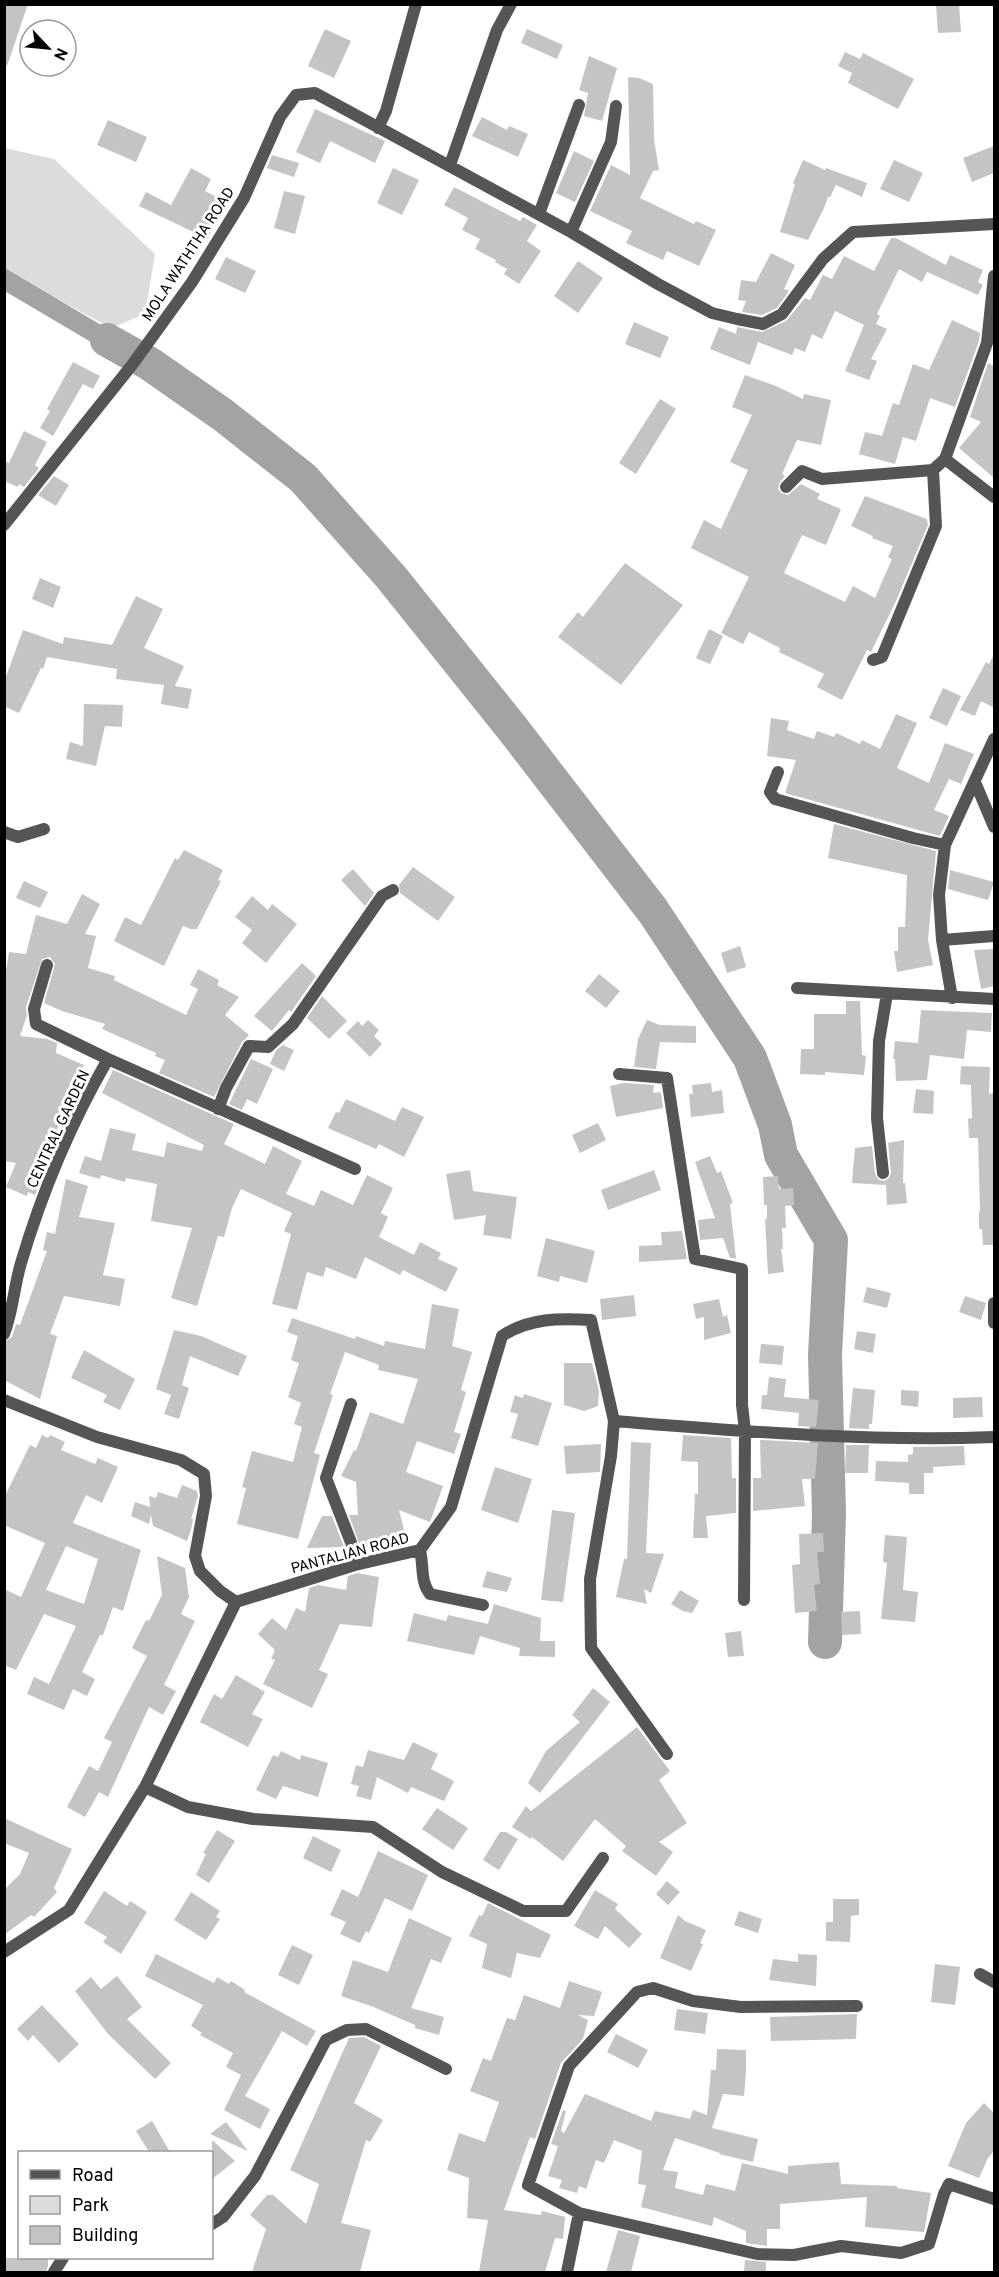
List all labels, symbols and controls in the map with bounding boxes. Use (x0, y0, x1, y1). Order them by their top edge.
north arrow (18, 18, 78, 78)
text: N (48, 44, 71, 63)
street label: MOLA WATHTHA ROAD (139, 184, 240, 326)
street label: CENTRAL GARDEN (24, 1067, 95, 1192)
street label: PANTALIAN ROAD (289, 1529, 412, 1579)
legend (18, 2151, 213, 2259)
text: Road (72, 2165, 114, 2188)
text: Park (72, 2195, 109, 2218)
text: Building (72, 2225, 138, 2248)

